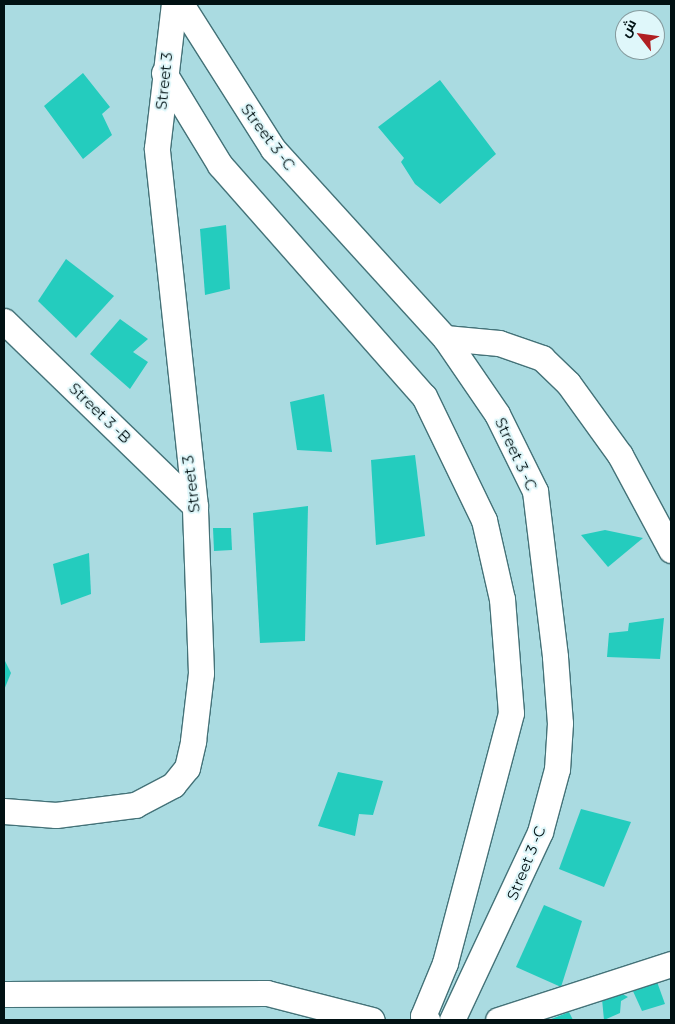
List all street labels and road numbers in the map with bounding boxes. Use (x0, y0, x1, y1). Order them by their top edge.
street label: Street 3 (152, 51, 176, 111)
street label: Street 3 -C (237, 100, 299, 174)
street label: Street 3 -B (65, 379, 135, 447)
street label: Street 3 -C (491, 415, 541, 493)
street label: Street 3 (179, 454, 203, 514)
street label: Street 3 -C (503, 823, 549, 903)

